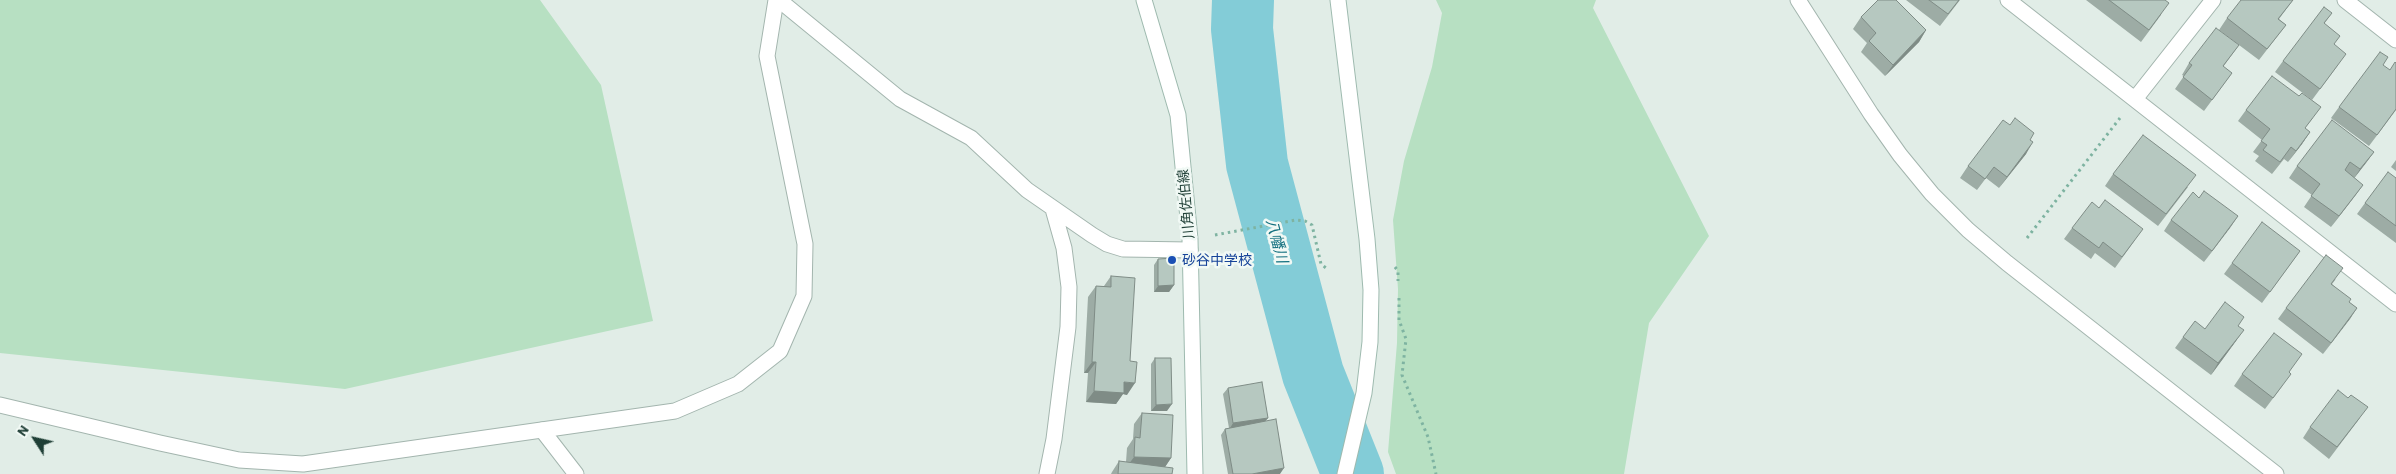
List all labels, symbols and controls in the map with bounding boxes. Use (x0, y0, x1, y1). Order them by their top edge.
street label: 川角佐伯線 (1175, 168, 1197, 240)
water label: 八幡川 (1262, 217, 1292, 265)
place label: 砂谷中学校 (1182, 252, 1252, 268)
marker: 砂谷中学校 (1166, 254, 1178, 266)
north arrow (10, 414, 60, 464)
text: N (13, 421, 32, 439)

